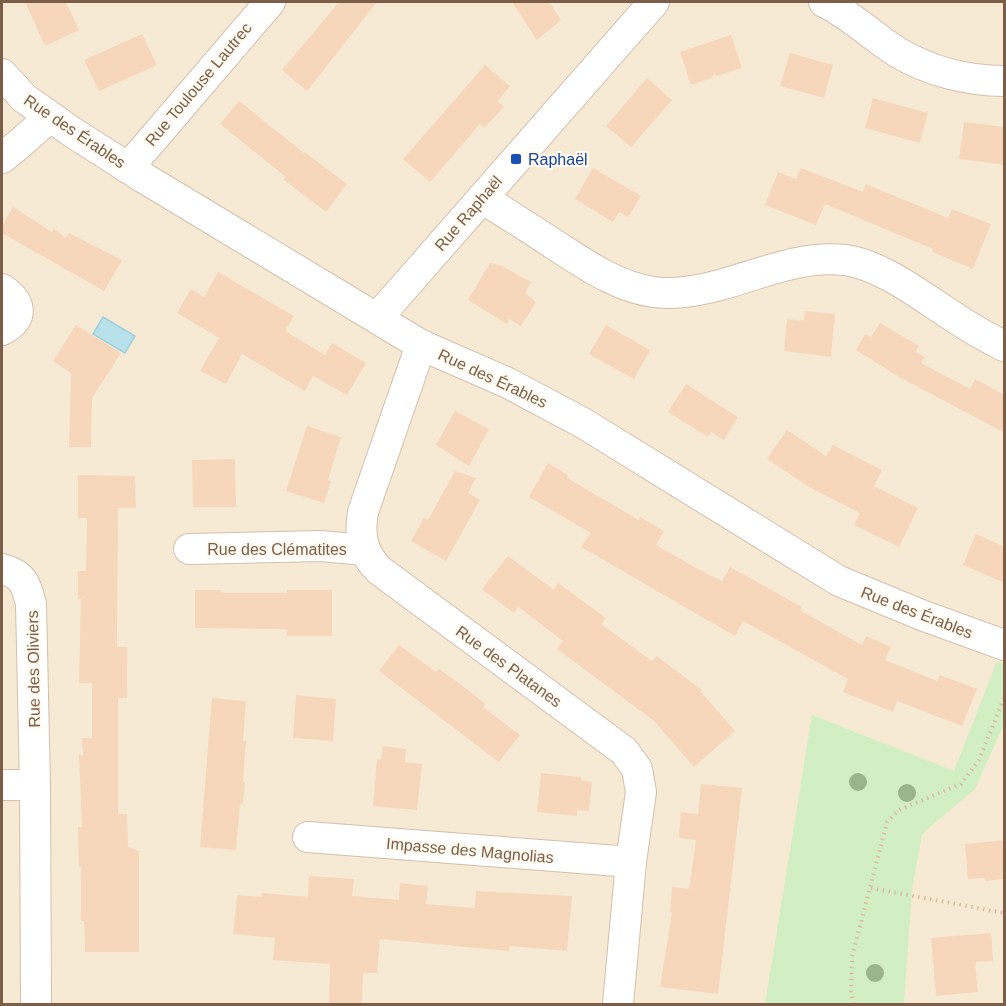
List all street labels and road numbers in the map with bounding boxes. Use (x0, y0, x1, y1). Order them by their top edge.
street label: Rue Toulouse Lautrec (142, 19, 255, 149)
street label: Rue des Érables (21, 90, 129, 172)
street label: Rue Raphaël (431, 173, 505, 254)
street label: Rue des Érables (436, 345, 550, 411)
street label: Rue des Clématites (207, 541, 347, 558)
street label: Rue des Érables (859, 582, 975, 642)
street label: Rue des Oliviers (24, 610, 43, 728)
street label: Rue des Platanes (453, 622, 565, 710)
street label: Impasse des Magnolias (385, 835, 554, 866)

